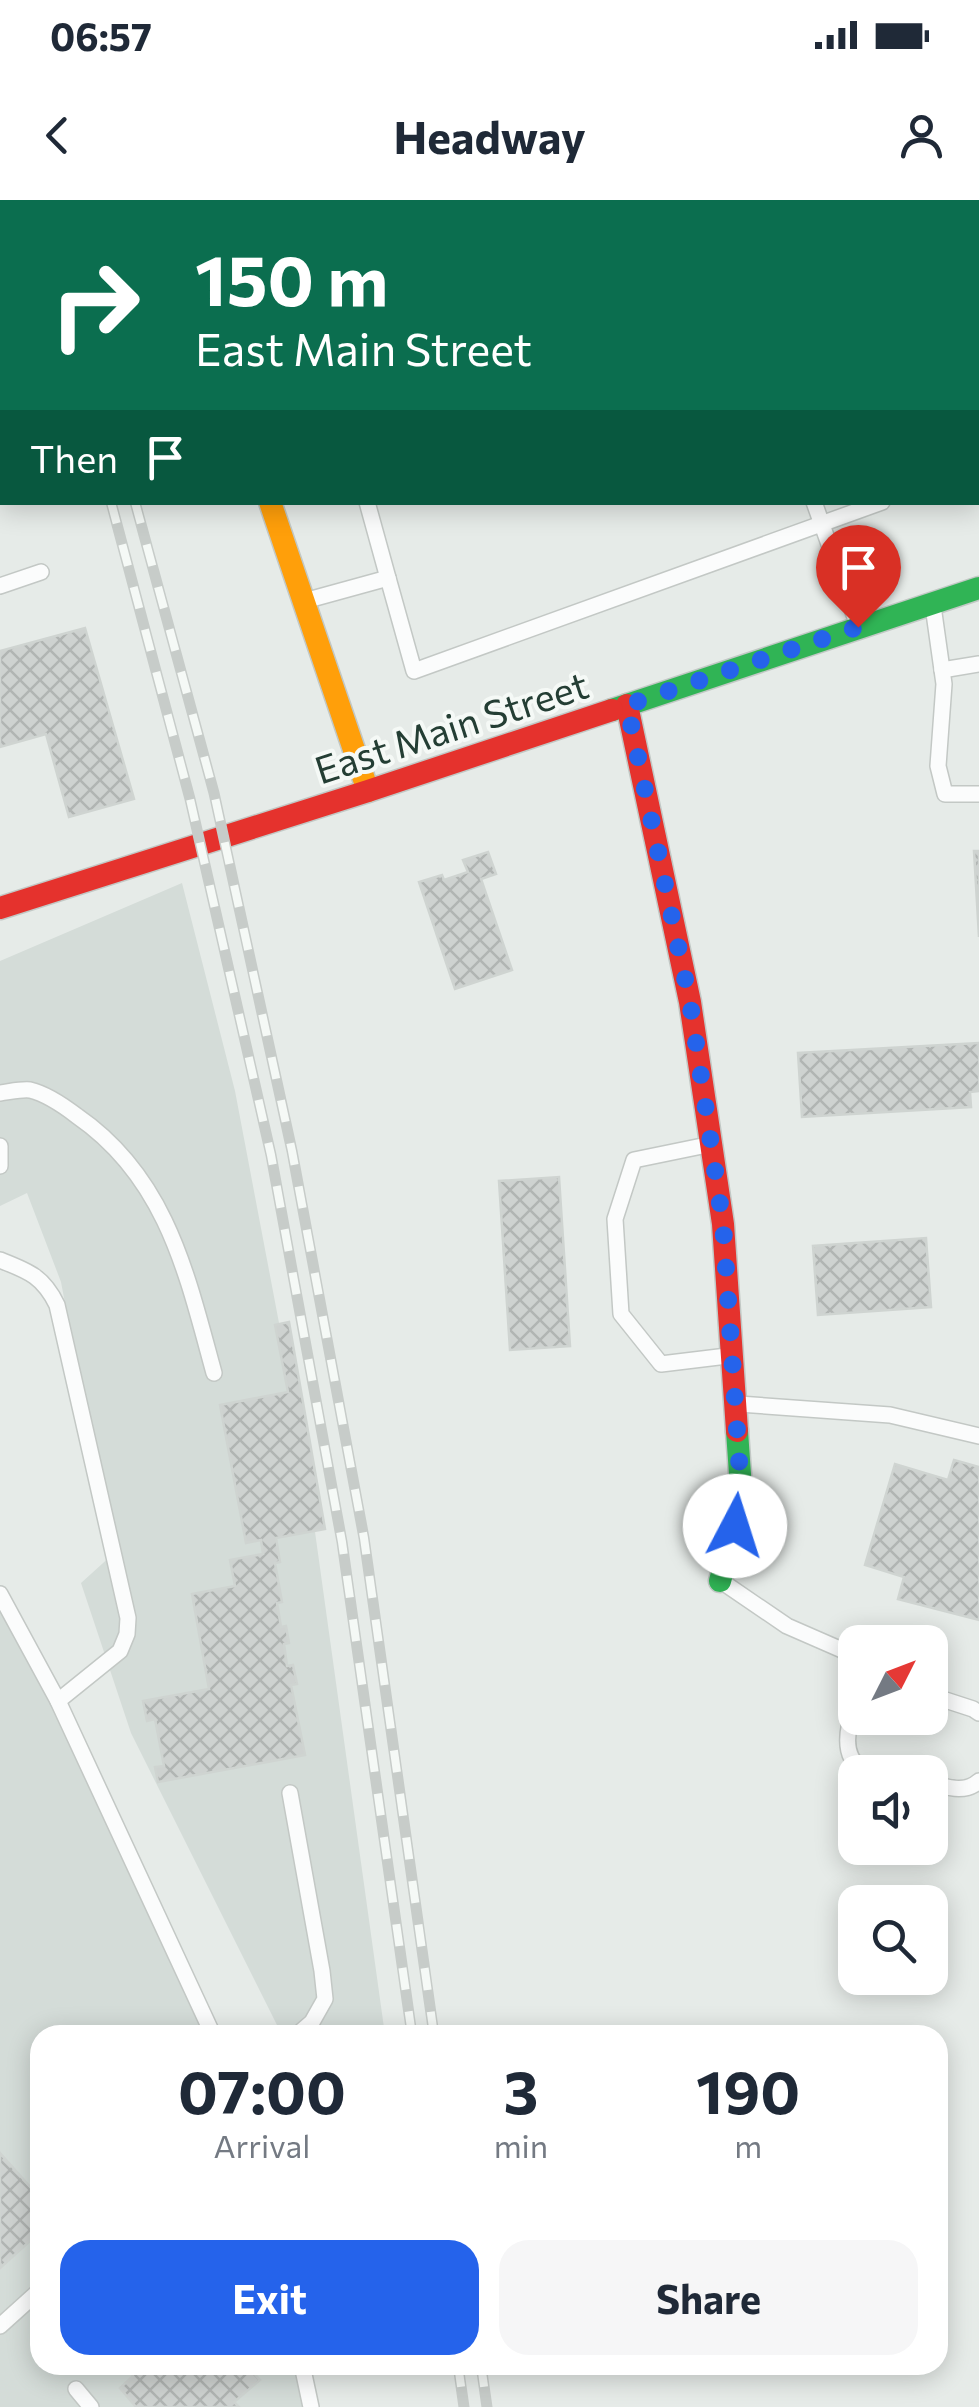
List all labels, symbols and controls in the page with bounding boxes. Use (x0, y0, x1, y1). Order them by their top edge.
text: 06:57 (50, 12, 152, 59)
icon: back (30, 108, 85, 163)
text: Headway (393, 108, 586, 163)
icon: person (894, 108, 949, 163)
text: 150 m (195, 235, 388, 320)
icon: right (30, 240, 160, 370)
text: East Main Street (195, 320, 532, 375)
icon: arrive (138, 430, 193, 485)
text: Then (30, 434, 118, 481)
pin (816, 525, 901, 628)
icon: arrive (831, 540, 886, 595)
street label: East Main Street (308, 660, 594, 792)
position arrow (683, 1474, 787, 1578)
north arrow (838, 1625, 948, 1735)
map controls (838, 1625, 948, 1995)
button: sound (838, 1755, 948, 1865)
button: search (838, 1885, 948, 1995)
text: 07:00 (178, 2053, 346, 2126)
text: 3 (503, 2053, 538, 2126)
text: 190 (696, 2053, 800, 2126)
text: Arrival (213, 2125, 310, 2165)
text: min (494, 2125, 548, 2165)
text: m (734, 2125, 762, 2165)
button: Exit (60, 2240, 479, 2355)
button: Share (499, 2240, 918, 2355)

